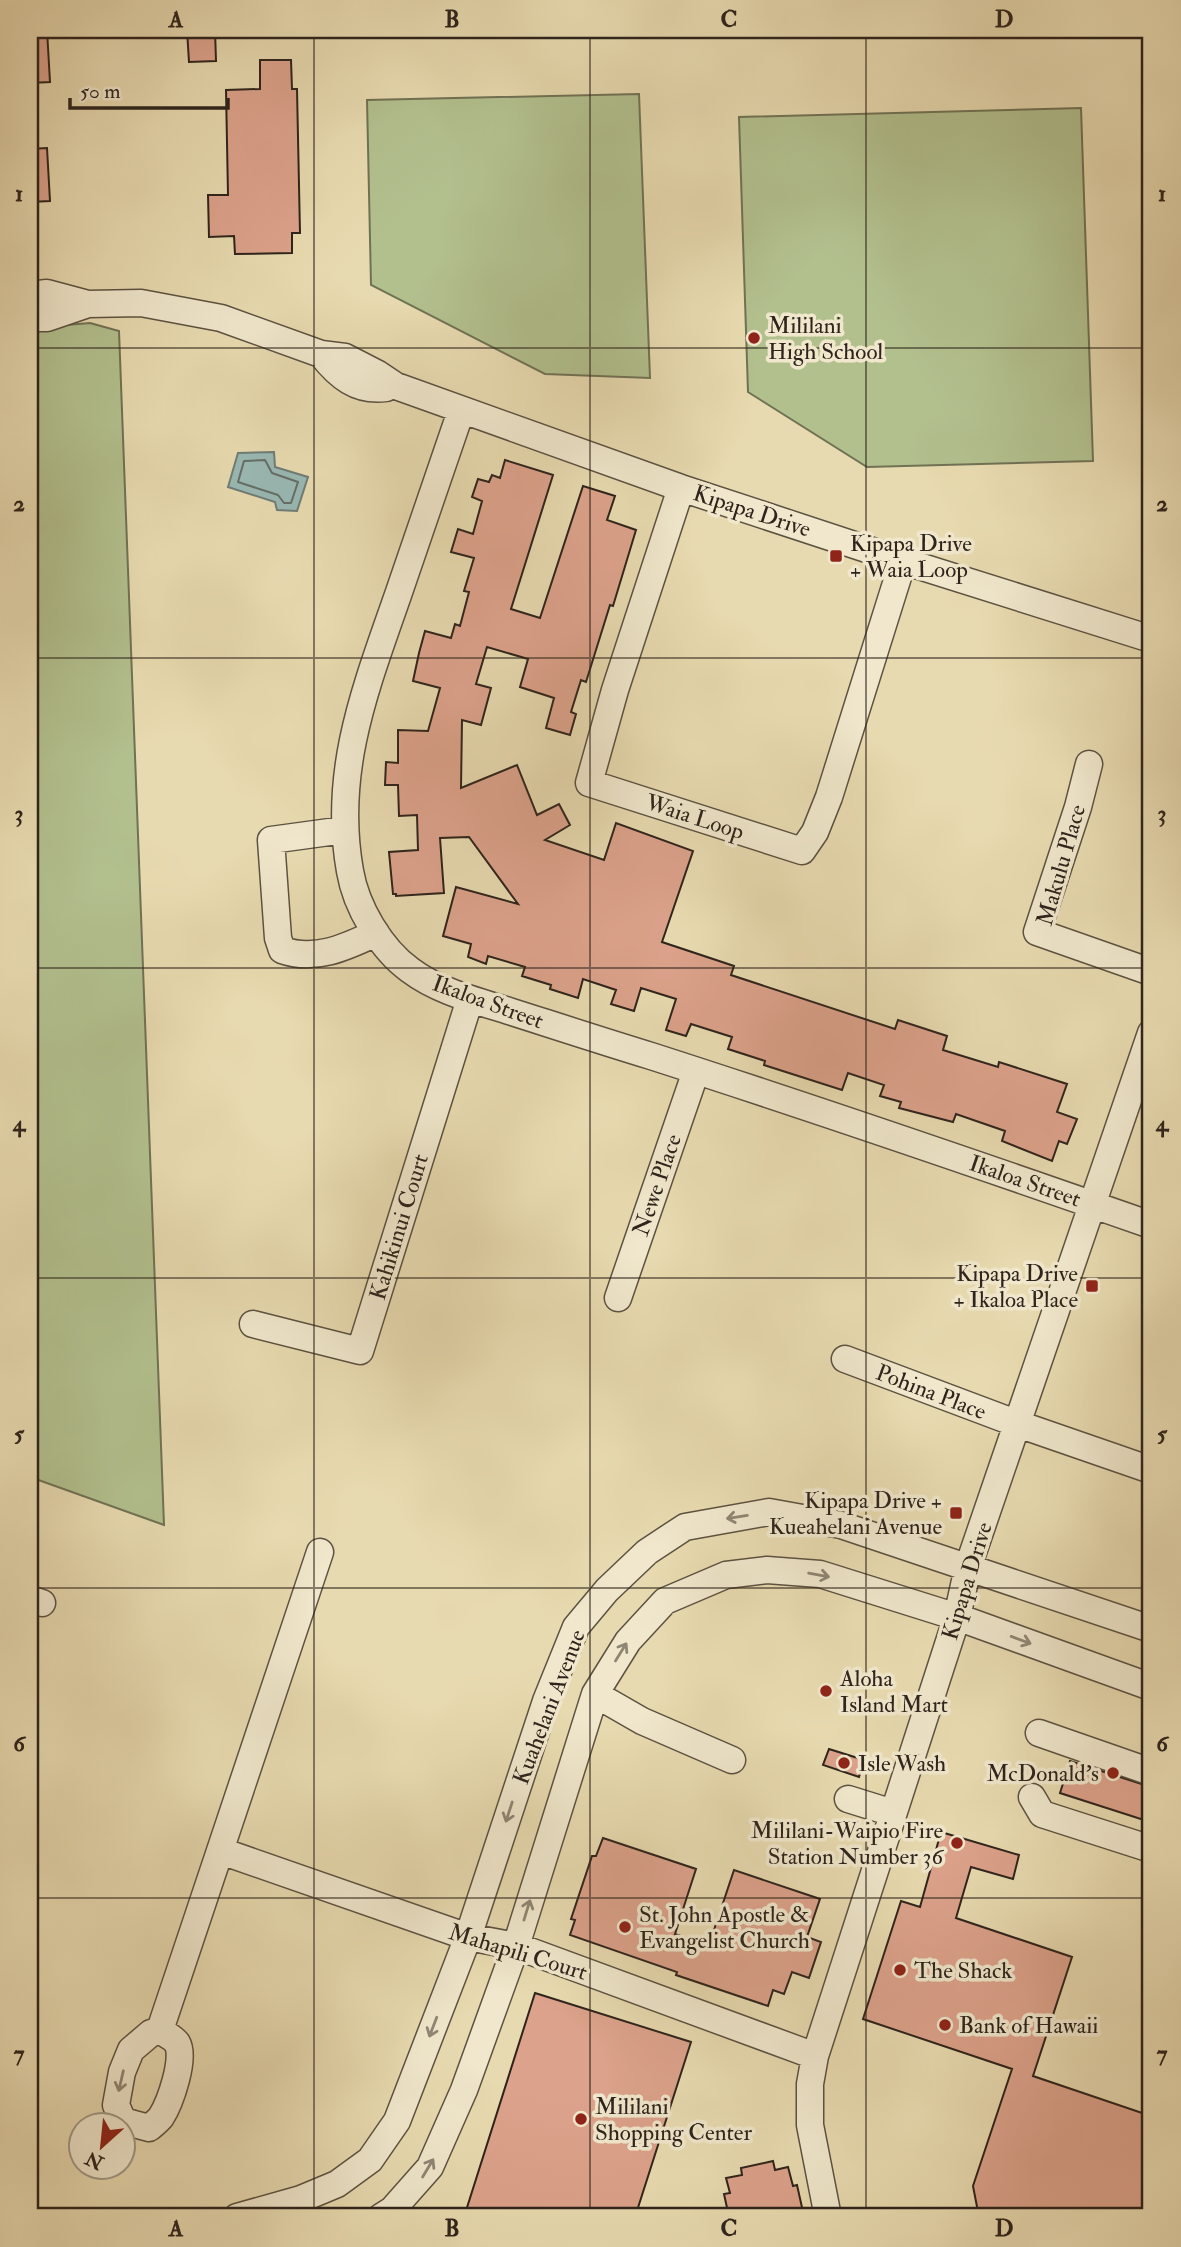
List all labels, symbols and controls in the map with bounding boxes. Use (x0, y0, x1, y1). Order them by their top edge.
text: A (168, 5, 184, 34)
text: B (444, 5, 460, 34)
text: C (721, 5, 737, 34)
text: D (995, 5, 1013, 34)
scale bar (70, 66, 228, 110)
text: 50 m (80, 78, 121, 105)
text: 1 (15, 179, 23, 208)
text: 1 (1158, 179, 1166, 208)
place label: Mililani High School (768, 311, 883, 366)
marker: Mililani High School (746, 330, 762, 346)
street label: Kipapa Drive (689, 478, 815, 545)
text: 2 (13, 489, 25, 518)
text: 2 (1156, 489, 1168, 518)
place label: Kipapa Drive + Waia Loop (850, 529, 972, 585)
marker: Kipapa Drive + Waia Loop (828, 548, 844, 564)
street label: Waia Loop (641, 787, 748, 847)
text: 3 (15, 799, 23, 828)
text: 3 (1158, 799, 1166, 828)
street label: Makulu Place (1030, 801, 1092, 929)
street label: Ikaloa Street (428, 969, 548, 1035)
text: 4 (12, 1109, 27, 1138)
text: 4 (1155, 1109, 1170, 1138)
street label: Newe Place (626, 1130, 688, 1240)
street label: Ikaloa Street (965, 1148, 1085, 1214)
street label: Kahikinui Court (363, 1150, 435, 1304)
place label: Kipapa Drive + Ikaloa Place (954, 1259, 1078, 1314)
marker: Kipapa Drive + Ikaloa Place (1084, 1278, 1100, 1294)
street label: Pohina Place (872, 1358, 991, 1426)
text: 5 (14, 1419, 25, 1448)
text: 5 (1157, 1419, 1168, 1448)
place label: Kipapa Drive + Kueahelani Avenue (769, 1486, 942, 1541)
marker: Kipapa Drive + Kueahelani Avenue (948, 1505, 964, 1521)
one-way arrow (726, 1511, 749, 1524)
street label: Kipapa Drive (935, 1518, 1000, 1644)
one-way arrow (807, 1569, 830, 1582)
street label: Kuahelani Avenue (506, 1625, 592, 1789)
one-way arrow (1009, 1635, 1031, 1648)
one-way arrow (615, 1642, 629, 1662)
place label: Aloha Island Mart (839, 1664, 948, 1719)
marker: Aloha Island Mart (818, 1683, 834, 1699)
text: 6 (13, 1729, 27, 1758)
text: 6 (1156, 1729, 1170, 1758)
place label: Isle Wash (858, 1749, 946, 1778)
marker: Isle Wash (836, 1755, 852, 1771)
place label: McDonald's (986, 1759, 1099, 1788)
marker: McDonald's (1105, 1765, 1121, 1781)
one-way arrow (502, 1801, 514, 1823)
place label: Mililani-Waipio Fire Station Number 36 (751, 1816, 944, 1871)
marker: Mililani-Waipio Fire Station Number 36 (949, 1835, 965, 1851)
one-way arrow (522, 1900, 534, 1922)
place label: St. John Apostle & Evangelist Church (639, 1900, 810, 1955)
street label: Mahapili Court (445, 1917, 591, 1988)
marker: St. John Apostle & Evangelist Church (617, 1919, 633, 1935)
place label: The Shack (914, 1956, 1012, 1985)
marker: The Shack (892, 1962, 908, 1978)
place label: Bank of Hawaii (959, 2011, 1098, 2040)
one-way arrow (426, 2015, 439, 2037)
marker: Bank of Hawaii (937, 2017, 953, 2033)
text: 7 (14, 2039, 25, 2068)
text: 7 (1157, 2039, 1168, 2068)
one-way arrow (114, 2069, 127, 2092)
place label: Mililani Shopping Center (595, 2092, 752, 2148)
north arrow (66, 2110, 136, 2180)
marker: Mililani Shopping Center (573, 2111, 589, 2127)
text: N (81, 2145, 109, 2175)
one-way arrow (421, 2158, 435, 2178)
text: A (168, 2214, 184, 2243)
text: B (444, 2214, 460, 2243)
text: C (721, 2214, 737, 2243)
text: D (995, 2214, 1013, 2243)

